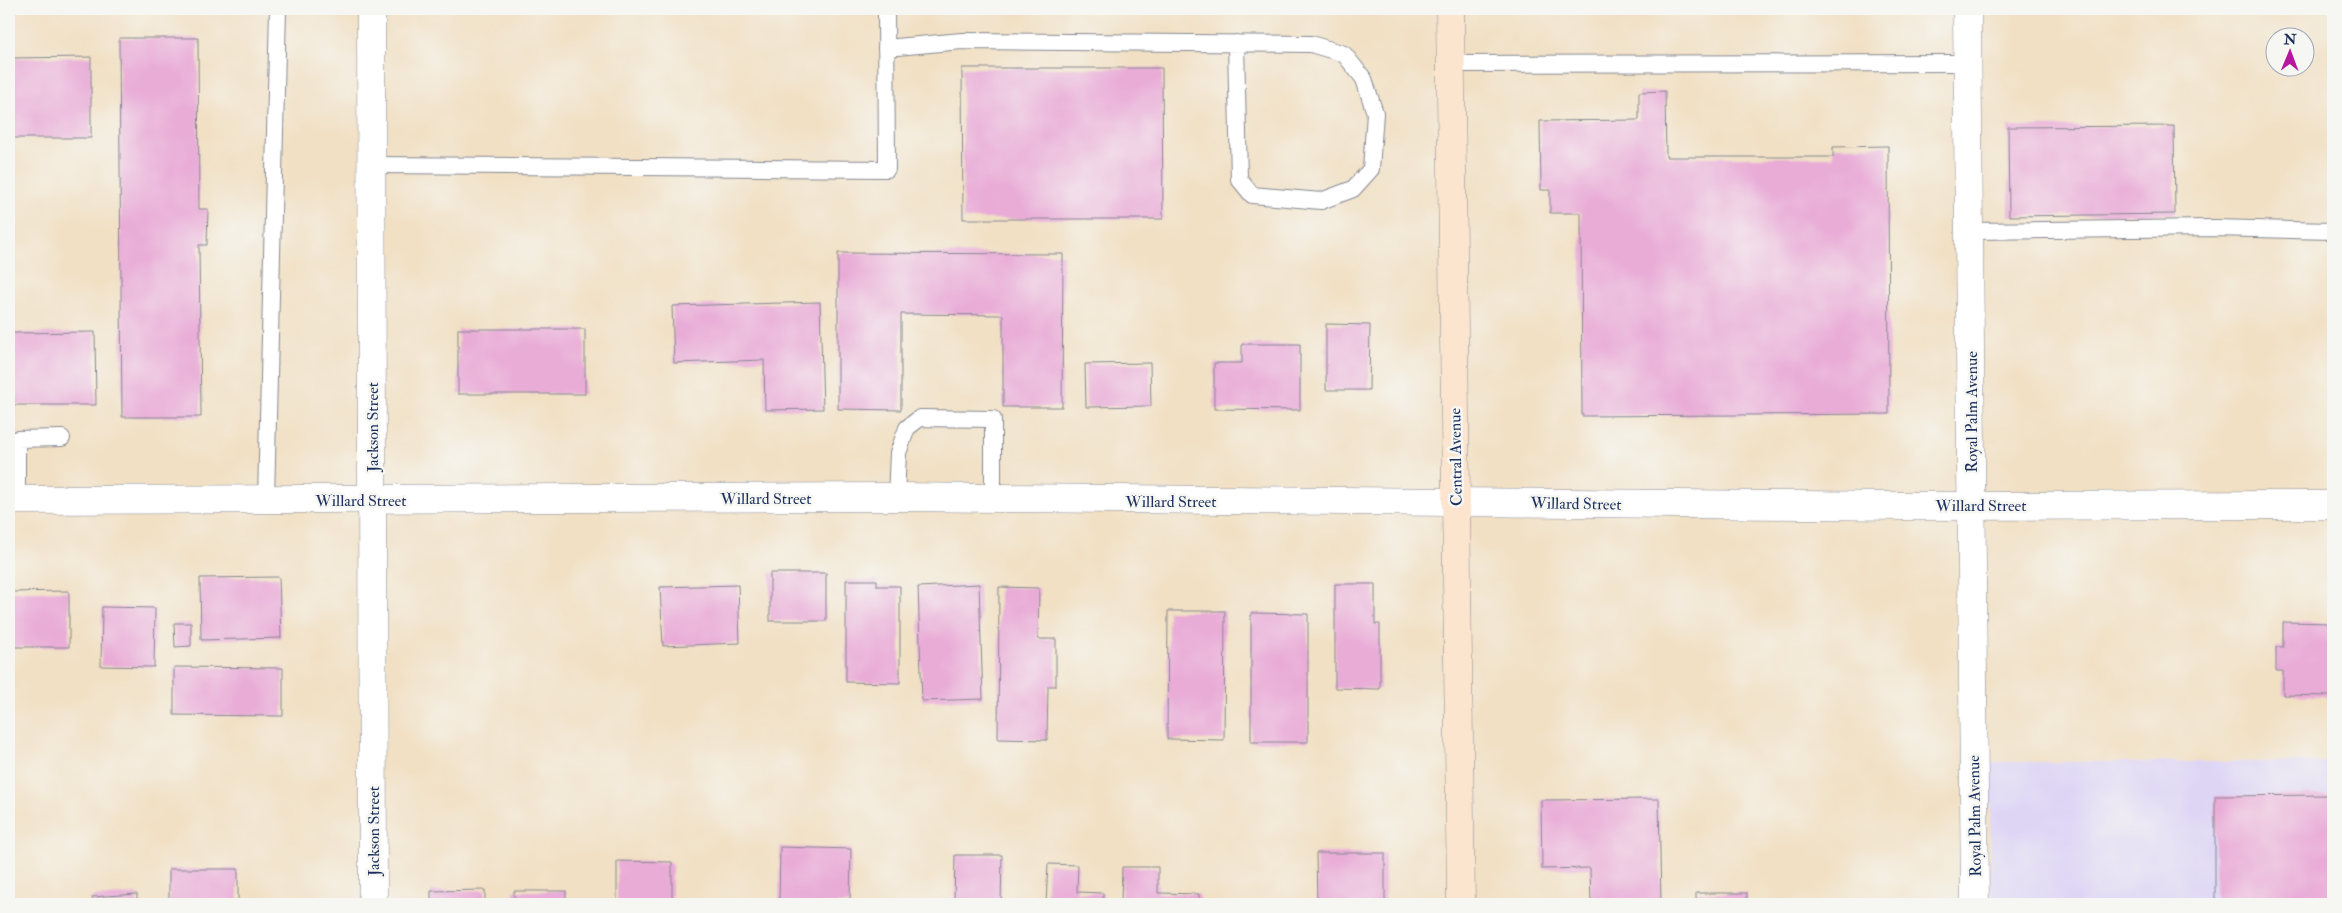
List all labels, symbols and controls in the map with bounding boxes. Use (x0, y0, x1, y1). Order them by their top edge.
north arrow (2264, 28, 2314, 78)
text: N (2283, 31, 2297, 48)
street label: Royal Palm Avenue (1962, 351, 1982, 473)
street label: Jackson Street (363, 382, 384, 473)
street label: Central Avenue (1445, 407, 1467, 506)
street label: Willard Street (720, 489, 812, 509)
street label: Willard Street (315, 491, 407, 511)
street label: Willard Street (1125, 492, 1217, 512)
street label: Willard Street (1529, 493, 1622, 515)
street label: Willard Street (1935, 496, 2027, 516)
street label: Royal Palm Avenue (1964, 755, 1986, 877)
street label: Jackson Street (364, 786, 385, 877)

